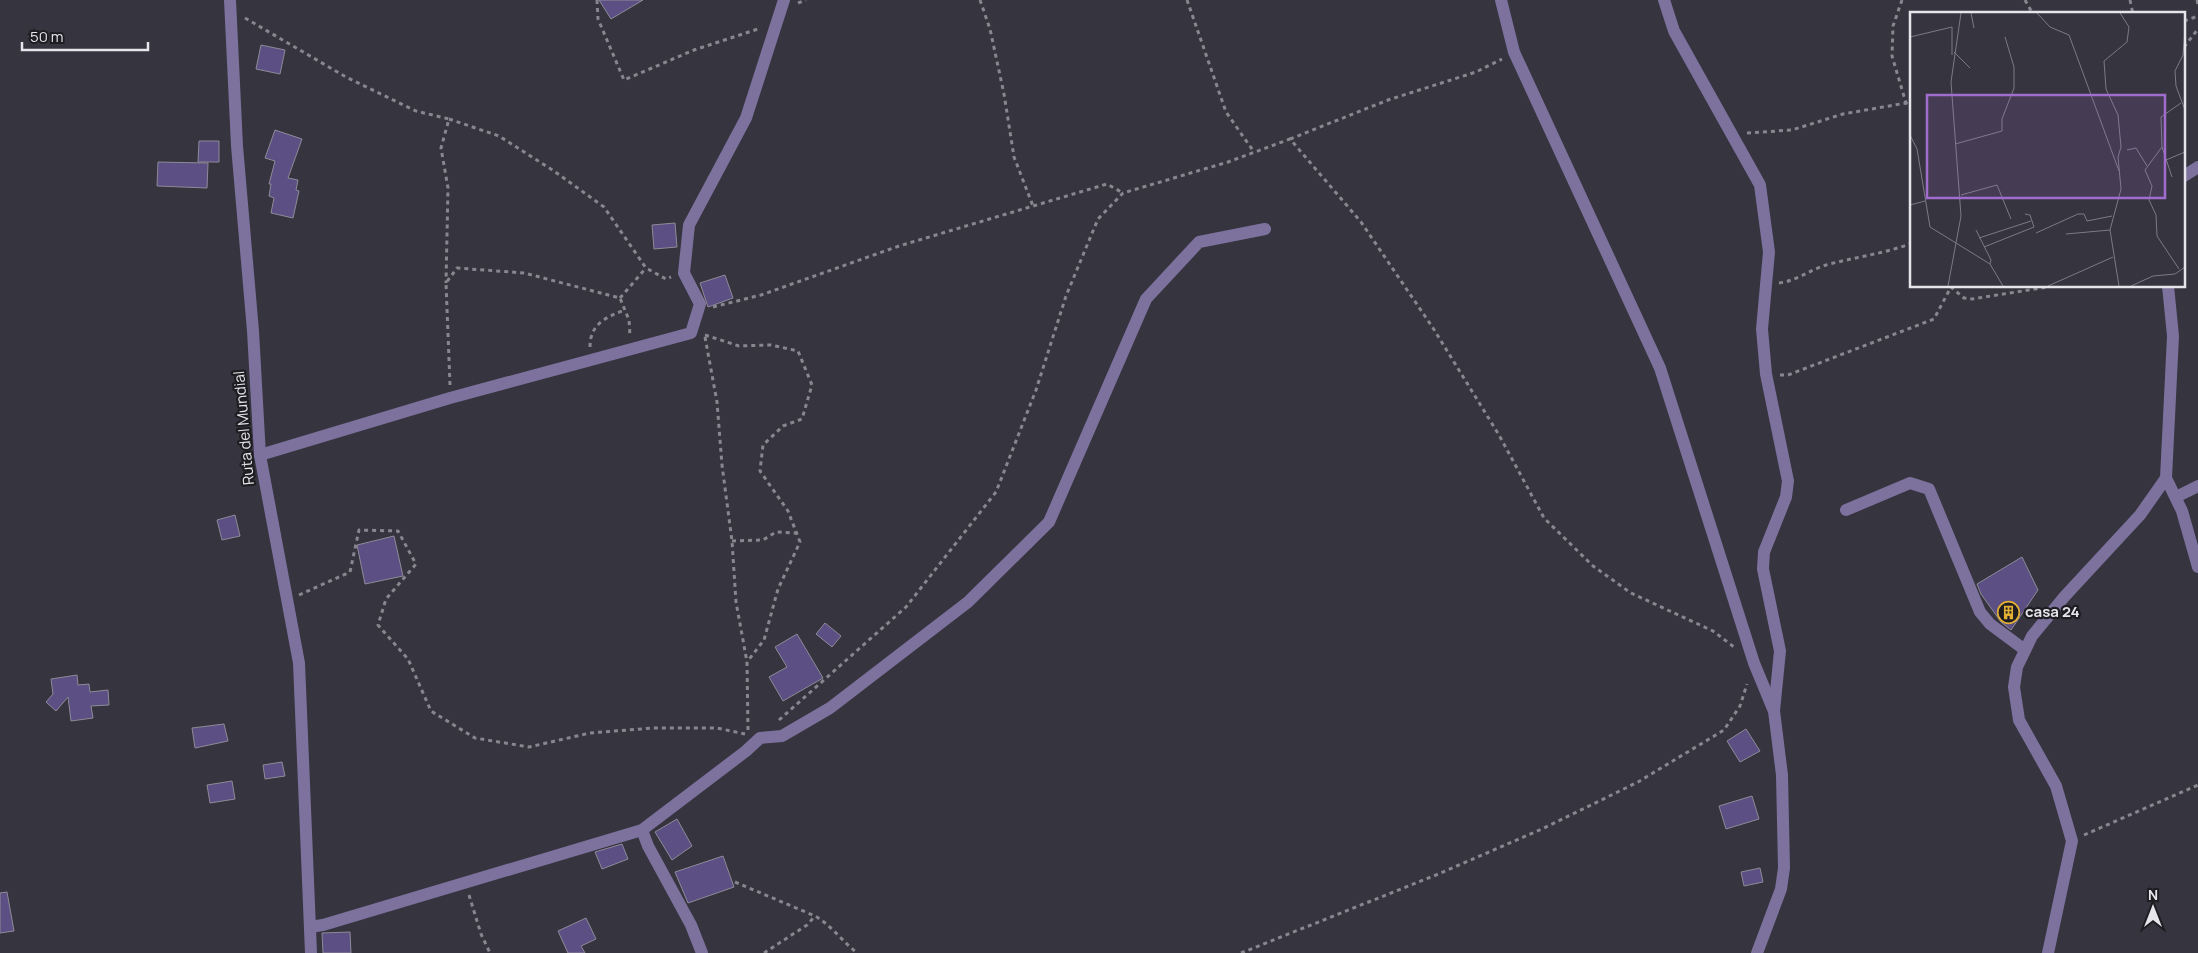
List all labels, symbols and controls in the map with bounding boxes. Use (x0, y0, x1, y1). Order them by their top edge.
inset map (1910, 12, 2186, 288)
scale bar (22, 20, 149, 52)
text: 50 m (30, 26, 64, 47)
street label: Ruta del Mundial (228, 370, 259, 486)
building icon: casa 24 (1997, 600, 2021, 624)
place label: casa 24 (2025, 601, 2080, 622)
north arrow (2128, 883, 2178, 933)
text: N (2148, 885, 2158, 904)

